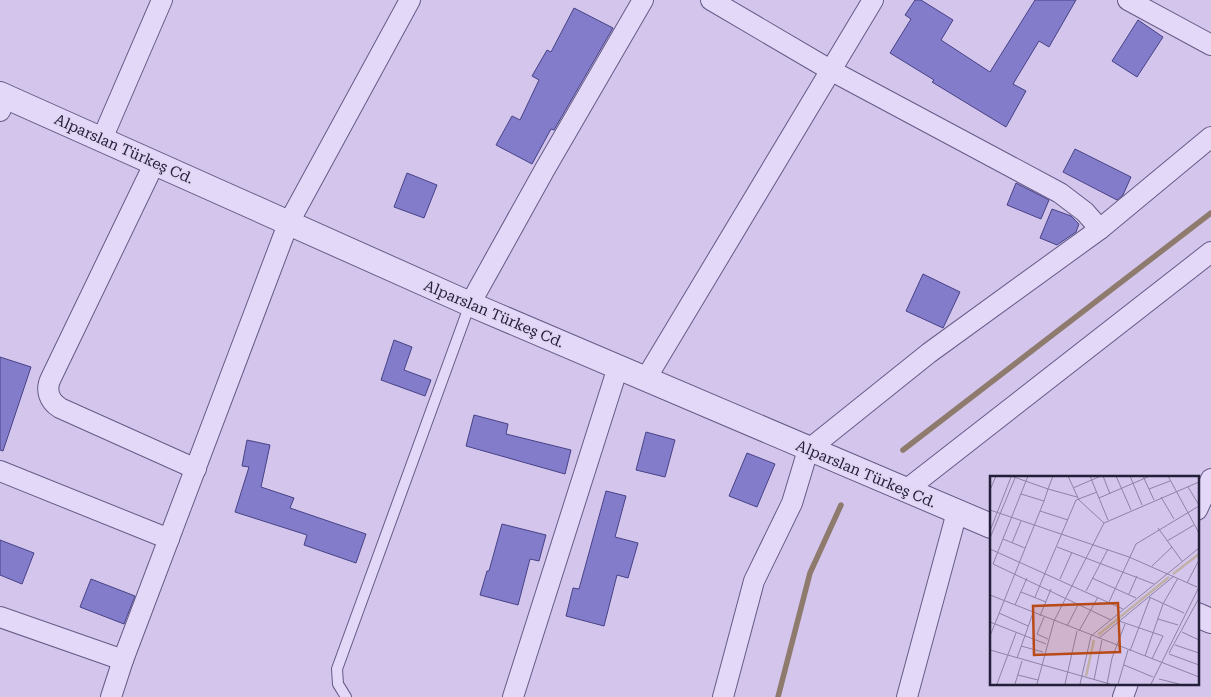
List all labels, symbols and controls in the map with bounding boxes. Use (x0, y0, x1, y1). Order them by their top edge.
street label: Alparslan Türkeş Cd. (52, 110, 196, 188)
street label: Alparslan Türkeş Cd. (421, 276, 567, 352)
street label: Alparslan Türkeş Cd. (793, 436, 939, 512)
inset map (990, 476, 1198, 684)

